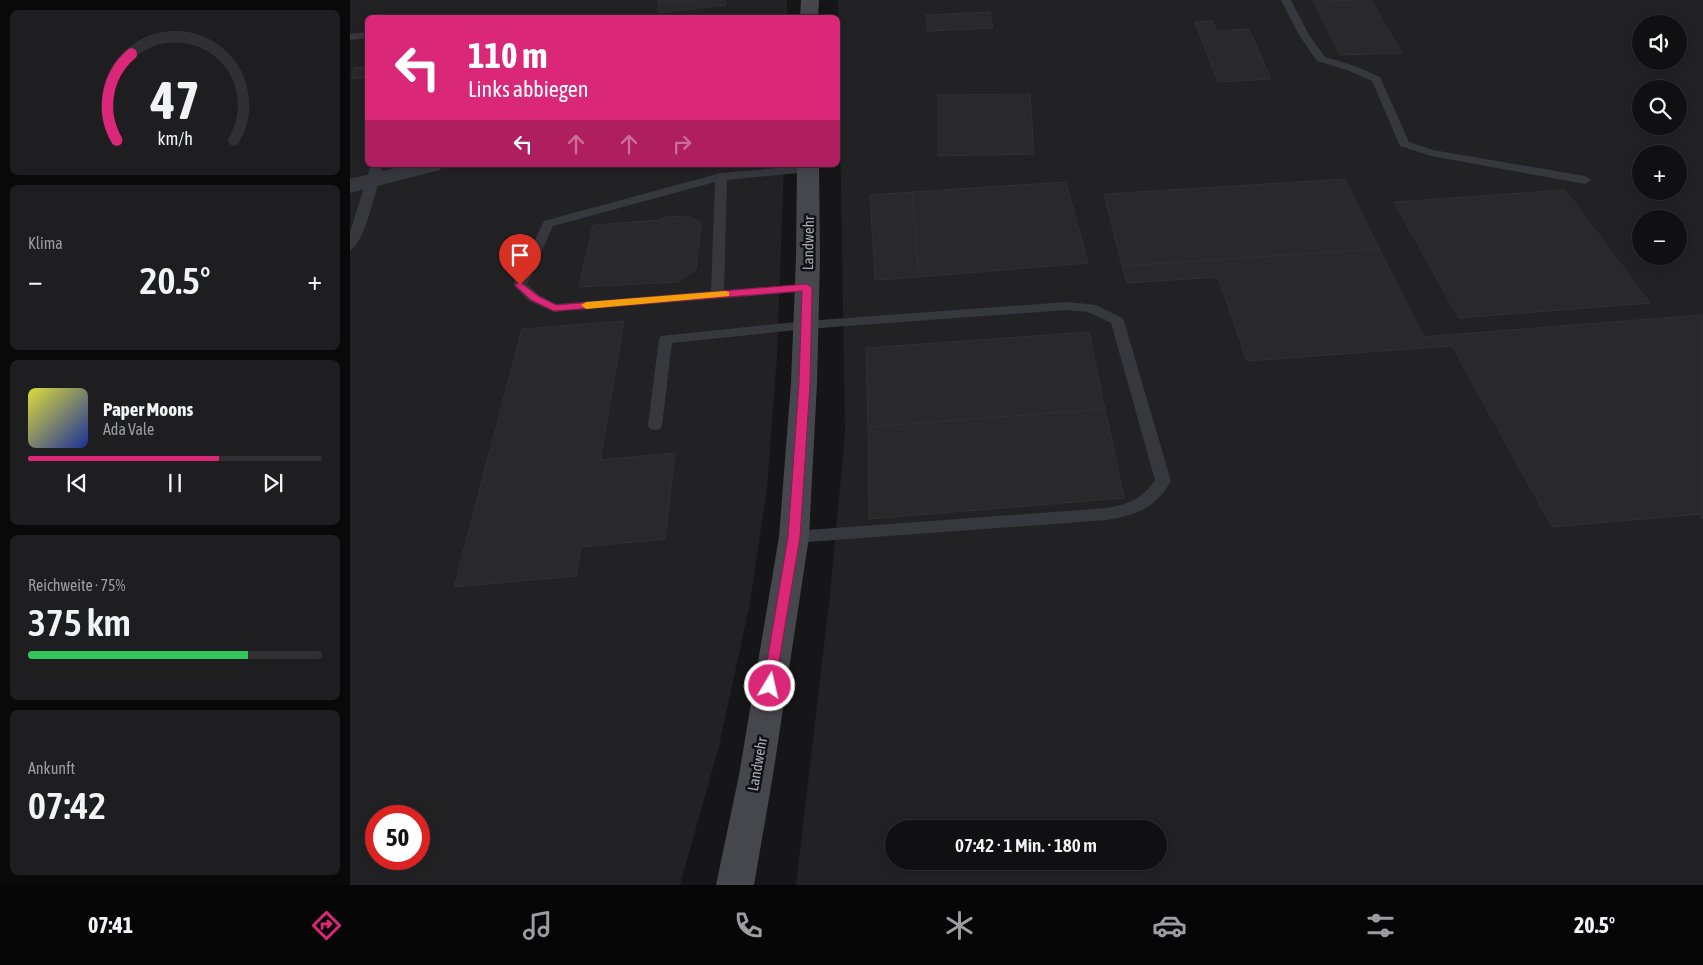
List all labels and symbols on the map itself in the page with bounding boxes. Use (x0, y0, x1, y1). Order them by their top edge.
street label: Landwehr (799, 215, 817, 270)
pin (499, 234, 541, 285)
position arrow (743, 659, 795, 711)
street label: Landwehr (744, 735, 770, 792)
speed limit sign: 50 (365, 805, 430, 870)

